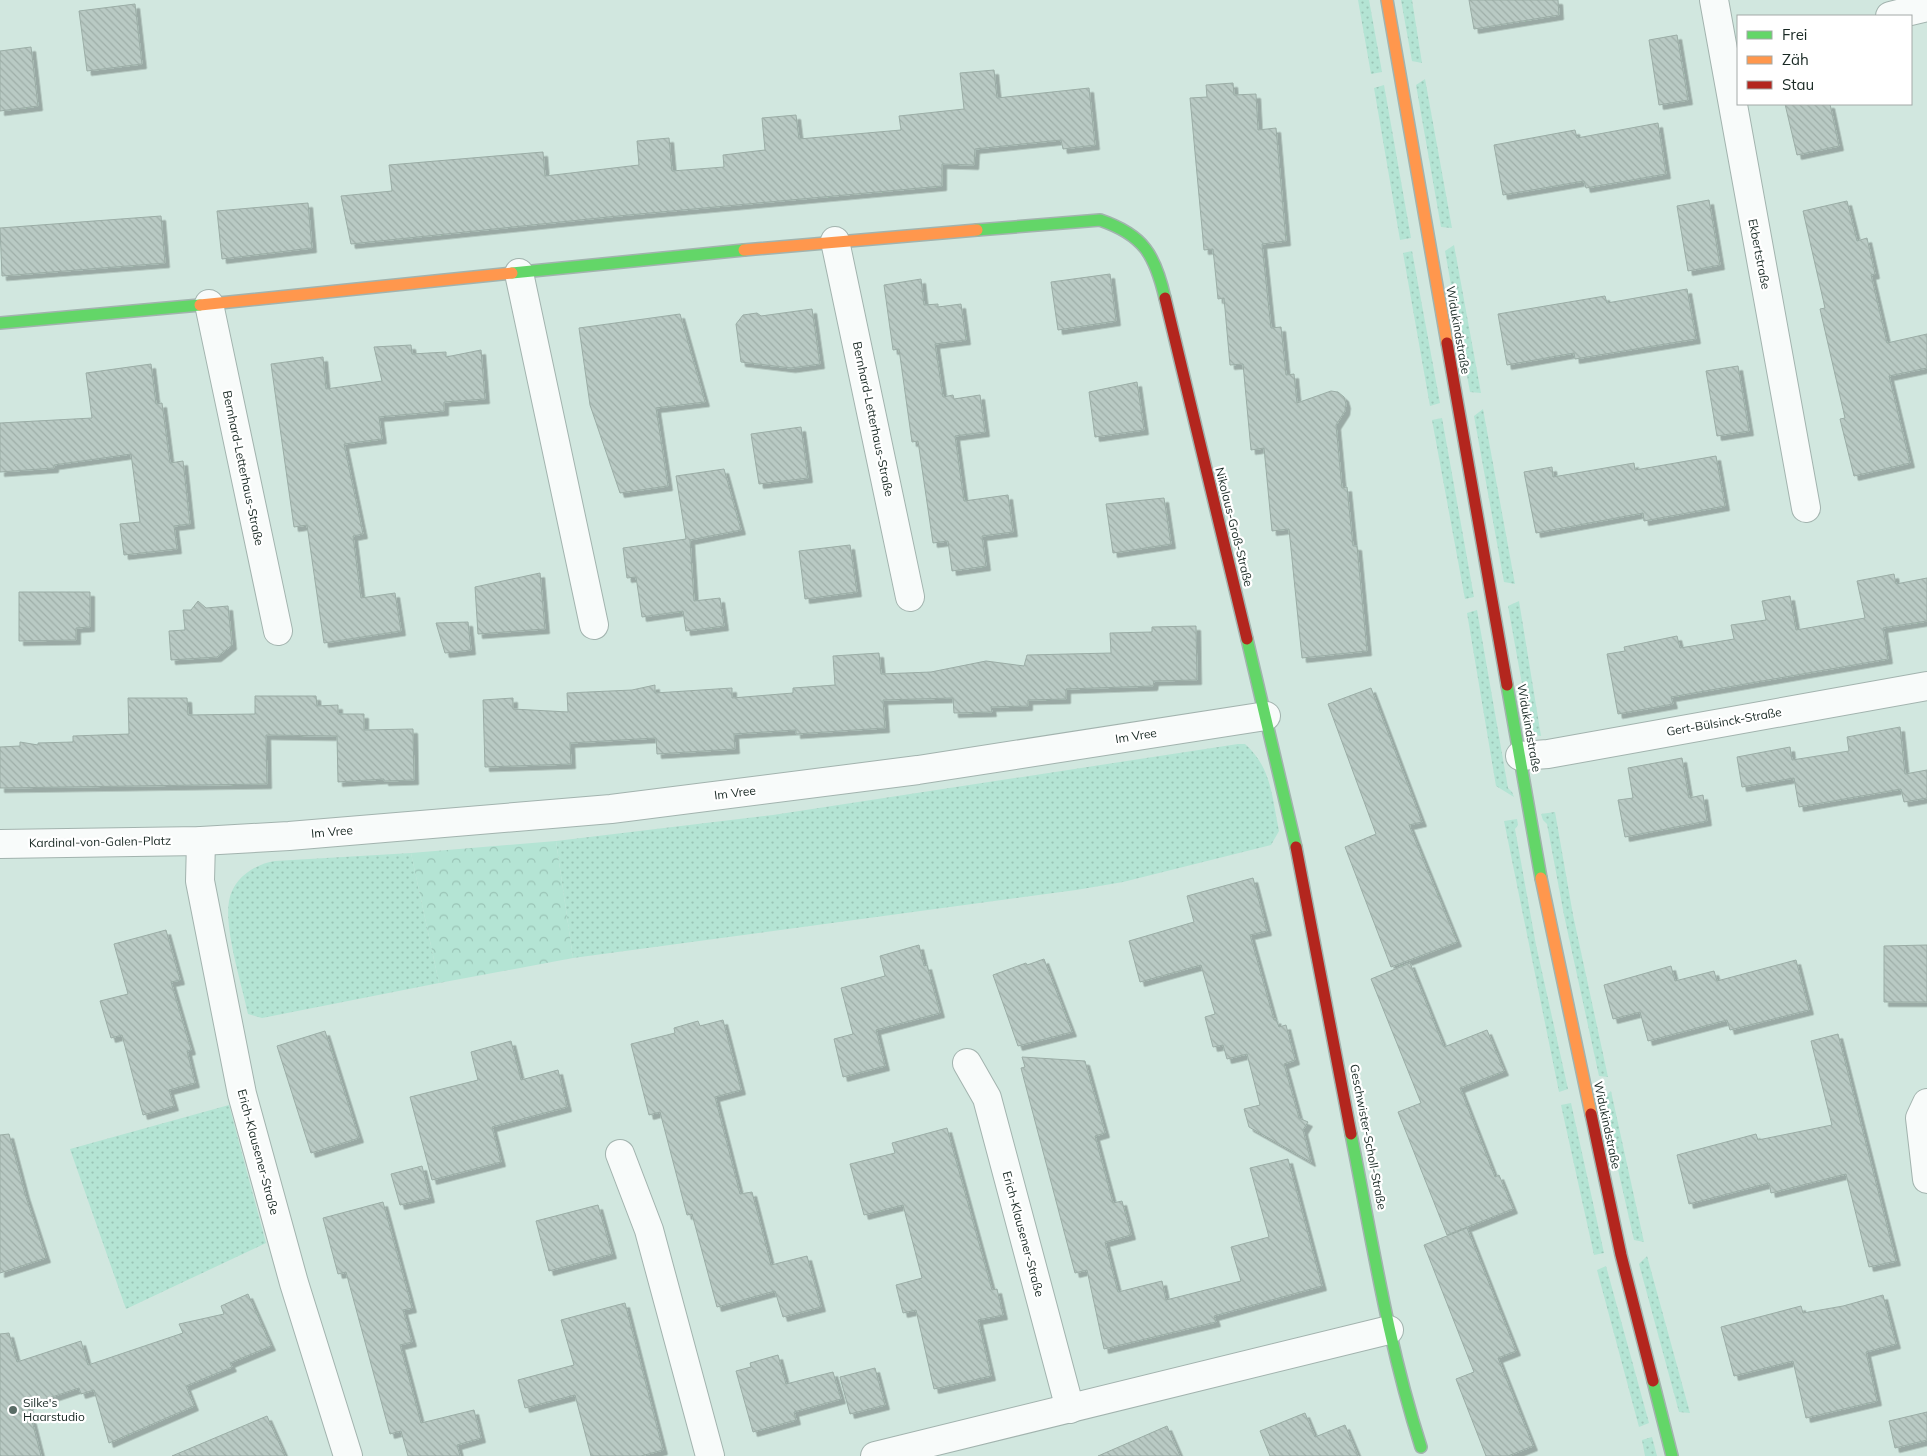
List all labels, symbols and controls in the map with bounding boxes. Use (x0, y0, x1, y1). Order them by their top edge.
legend (1737, 15, 1912, 105)
text: Frei (1782, 25, 1807, 44)
text: Zäh (1782, 50, 1809, 69)
text: Stau (1782, 75, 1814, 94)
street label: Ekbertstraße (1745, 217, 1774, 290)
street label: Widukindstraße (1443, 285, 1474, 375)
street label: Bernhard-Letterhaus-Straße (850, 340, 897, 498)
street label: Bernhard-Letterhaus-Straße (220, 389, 267, 547)
street label: Nikolaus-Groß-Straße (1212, 466, 1257, 588)
street label: Widukindstraße (1514, 683, 1545, 773)
street label: Gert-Bülsinck-Straße (1665, 704, 1783, 739)
street label: Im Vree (1114, 725, 1158, 746)
street label: Im Vree (713, 783, 757, 802)
street label: Im Vree (310, 822, 353, 841)
street label: Kardinal-von-Galen-Platz (29, 833, 171, 850)
street label: Geschwister-Scholl-Straße (1347, 1063, 1390, 1211)
street label: Widukindstraße (1591, 1080, 1624, 1170)
street label: Erich-Klausener-Straße (235, 1087, 282, 1216)
street label: Erich-Klausener-Straße (1000, 1169, 1047, 1298)
place label: Silke's Haarstudio (23, 1395, 85, 1424)
marker: Silke's Haarstudio (7, 1404, 19, 1416)

